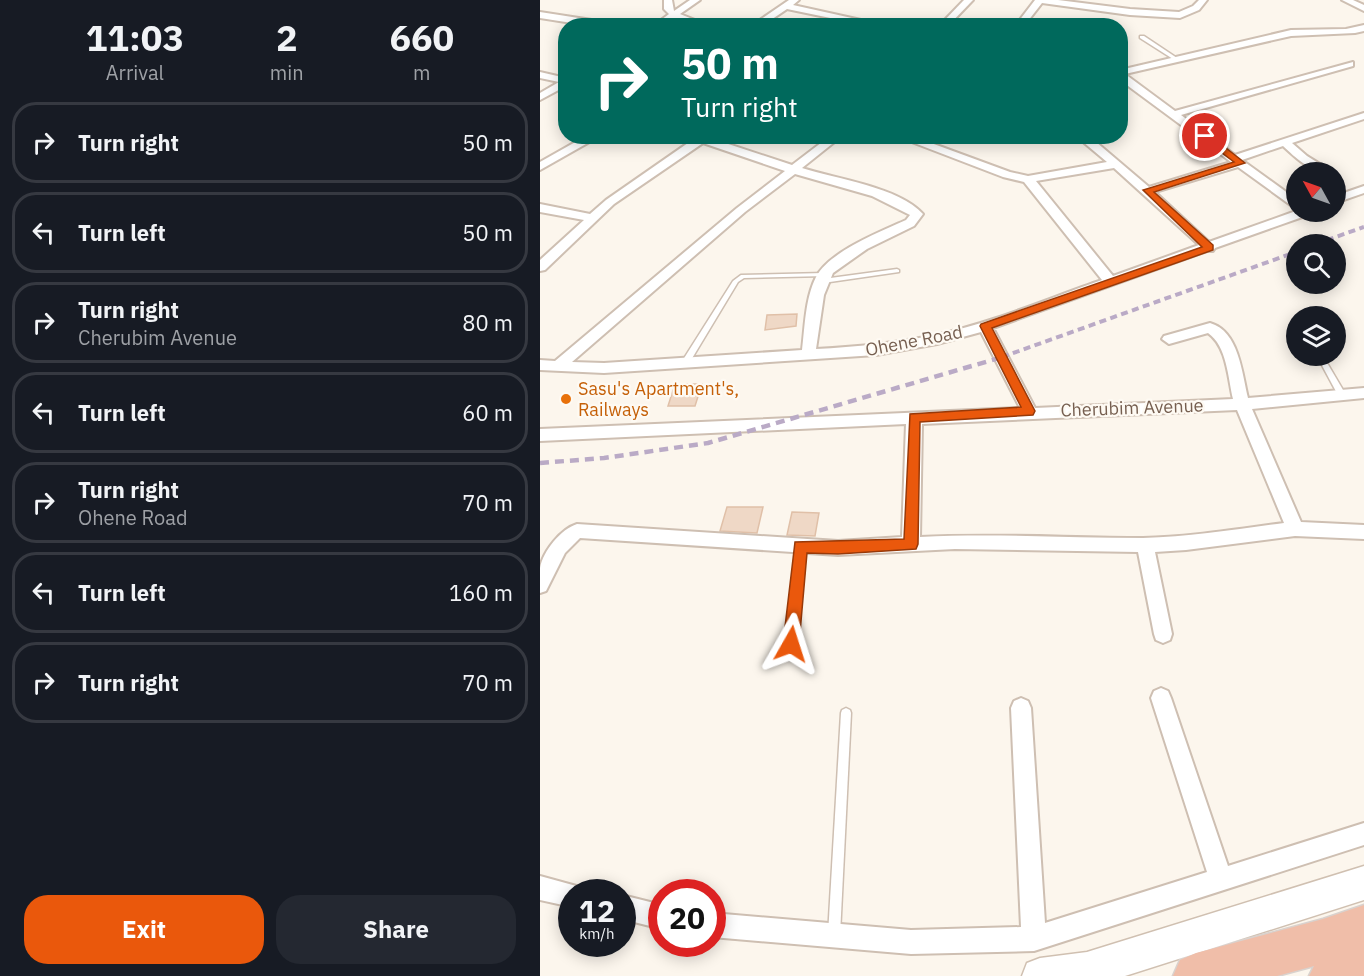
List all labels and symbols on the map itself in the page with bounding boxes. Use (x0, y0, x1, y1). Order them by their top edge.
pin (1179, 110, 1230, 161)
north arrow (1286, 162, 1346, 222)
street label: Ohene Road (863, 320, 964, 361)
place label: Sasu's Apartment's, Railways (578, 377, 739, 421)
marker: Sasu's Apartment's, Railways (559, 392, 573, 406)
street label: Cherubim Avenue (1060, 394, 1204, 421)
position arrow (759, 612, 823, 676)
speed limit sign: 20 (648, 879, 726, 957)

